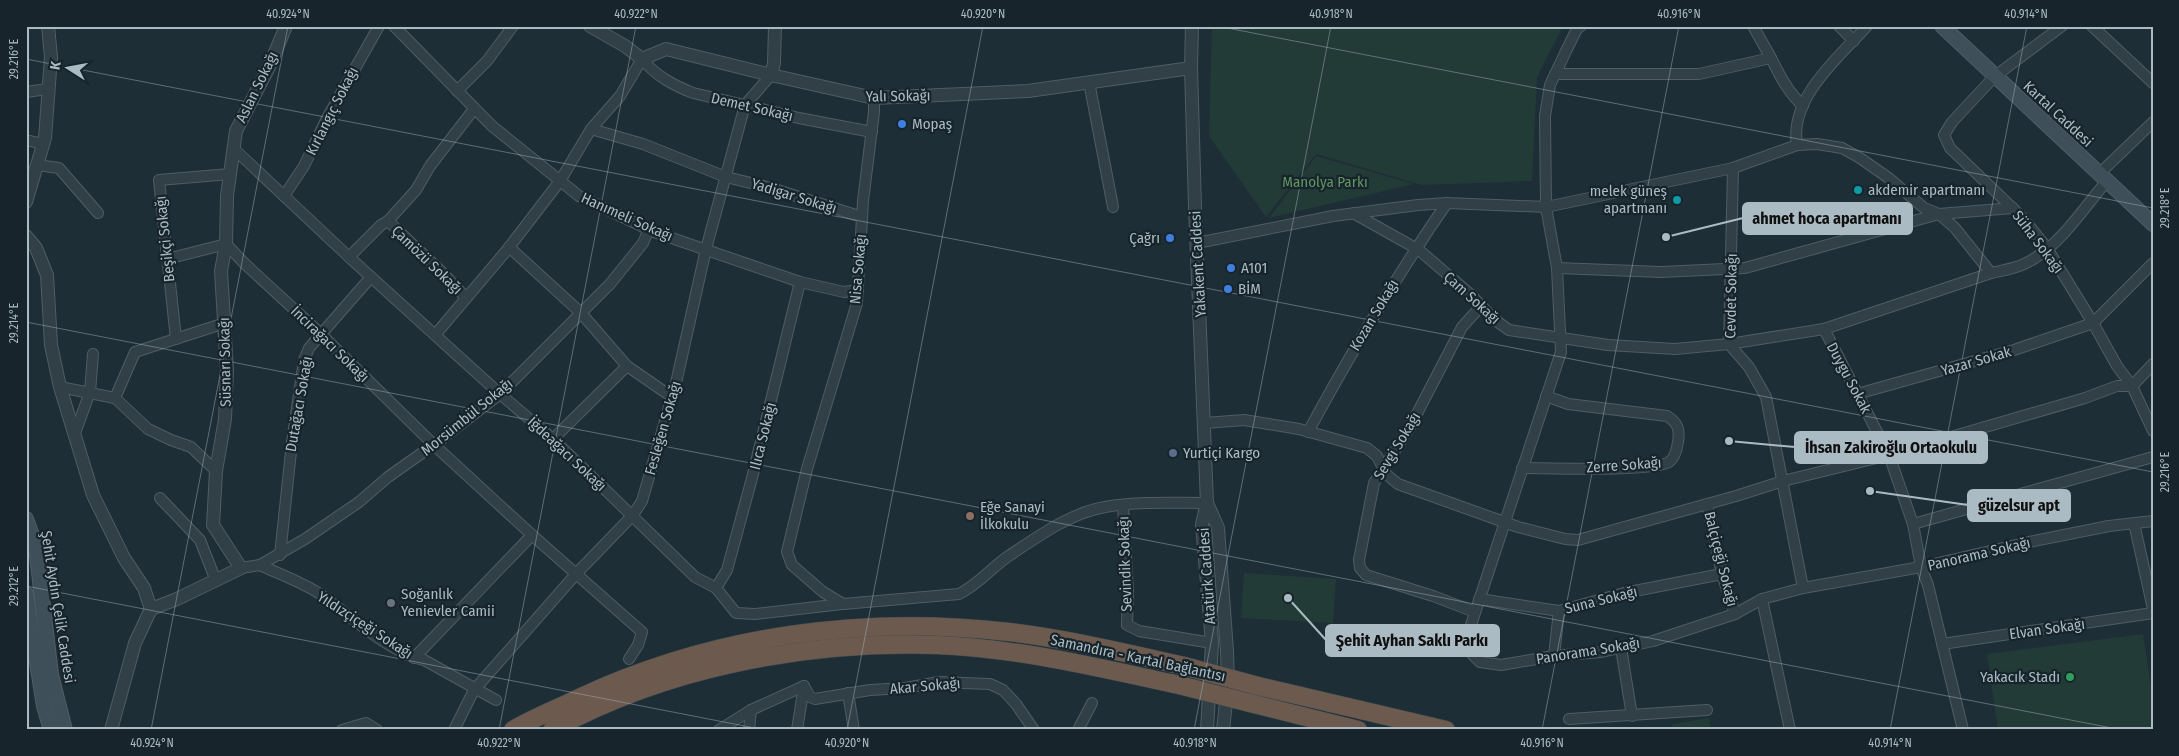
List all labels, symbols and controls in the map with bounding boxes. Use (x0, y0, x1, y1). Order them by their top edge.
text: 40.924°N (266, 7, 310, 21)
text: 40.922°N (614, 7, 658, 21)
text: 40.920°N (961, 7, 1005, 21)
text: 40.918°N (1309, 7, 1353, 21)
text: 40.916°N (1657, 7, 1701, 21)
text: 40.914°N (2004, 7, 2048, 21)
text: 29.216°E (7, 38, 21, 79)
north arrow (42, 42, 92, 92)
street label: Aslan Sokağı (232, 48, 282, 126)
text: K (47, 59, 65, 71)
street label: Kırlangıç Sokağı (302, 64, 362, 158)
street label: Kartal Caddesi (2020, 77, 2096, 151)
street label: Yalı Sokağı (865, 86, 931, 106)
street label: Demet Sokağı (709, 89, 795, 125)
place label: Mopaş (912, 115, 952, 133)
marker: Mopaş (896, 118, 908, 130)
park label: Manolya Parkı (1282, 173, 1368, 191)
street label: Yadigar Sokağı (749, 174, 839, 218)
place label: akdemir apartmanı (1868, 181, 1985, 199)
place label: melek güneş apartmanı (1590, 182, 1667, 217)
marker: akdemir apartmanı (1852, 184, 1864, 196)
text: 29.218°E (2158, 187, 2172, 228)
street label: Hanımeli Sokağı (578, 189, 676, 245)
marker: melek güneş apartmanı (1671, 194, 1683, 206)
street label: Beşikçi Sokağı (152, 195, 178, 283)
callout: ahmet hoca apartmanı (1743, 203, 1912, 234)
street label: Süha Sokağı (2008, 207, 2068, 277)
text: ahmet hoca apartmanı (1752, 209, 1902, 228)
street label: Yakakent Caddesi (1186, 210, 1210, 318)
street label: Çamözü Sokağı (388, 222, 466, 298)
place label: Çağrı (1129, 229, 1160, 247)
marker: Çağrı (1164, 232, 1176, 244)
street label: Nisa Sokağı (846, 233, 870, 305)
street label: Cevdet Sokağı (1721, 253, 1741, 339)
place label: A101 (1241, 259, 1267, 277)
marker: A101 (1225, 262, 1237, 274)
street label: Çam Sokağı (1440, 268, 1504, 328)
street label: Kozan Sokağı (1346, 276, 1402, 354)
place label: BİM (1238, 280, 1261, 298)
marker: BİM (1222, 283, 1234, 295)
text: 29.214°E (7, 302, 21, 343)
street label: İncirağacı Sokağı (287, 302, 373, 386)
street label: Süsnarı Sokağı (215, 317, 235, 407)
street label: Duygu Sokak (1823, 339, 1875, 417)
street label: Yazar Sokak (1939, 342, 2013, 380)
street label: Dutağacı Sokağı (282, 355, 316, 453)
street label: Morsümbül Sokağı (418, 375, 516, 459)
street label: Fesleğen Sokağı (641, 379, 685, 477)
street label: Ilıca Sokağı (746, 400, 780, 472)
street label: Sevgi Sokağı (1370, 409, 1424, 483)
street label: İğdeağacı Sokağı (524, 413, 610, 495)
callout: İhsan Zakiroğlu Ortaokulu (1795, 432, 1987, 463)
text: İhsan Zakiroğlu Ortaokulu (1805, 438, 1977, 457)
place label: Yurtiçi Kargo (1183, 444, 1260, 462)
marker: Yurtiçi Kargo (1167, 447, 1179, 459)
text: 29.216°E (2158, 451, 2172, 492)
street label: Zerre Sokağı (1586, 453, 1662, 477)
callout: güzelsur apt (1968, 490, 2070, 521)
text: güzelsur apt (1978, 496, 2060, 515)
place label: Eğe Sanayi İlkokulu (980, 498, 1045, 533)
marker: Eğe Sanayi İlkokulu (964, 510, 976, 522)
street label: Balçiçeği Sokağı (1700, 510, 1742, 608)
street label: Sevindik Sokağı (1114, 516, 1136, 612)
street label: Atatürk Caddesi (1195, 527, 1219, 625)
street label: Şehit Aydın Çelik Caddesi (37, 529, 79, 685)
street label: Panorama Sokağı (1926, 533, 2032, 575)
text: 29.212°E (7, 566, 21, 606)
street label: Suna Sokağı (1563, 582, 1639, 618)
place label: Soğanlık Yenievler Camii (401, 585, 495, 620)
street label: Yıldızçiçeği Sokağı (314, 587, 416, 663)
marker: Soğanlık Yenievler Camii (385, 597, 397, 609)
street label: Elvan Sokağı (2008, 615, 2086, 643)
callout: Şehit Ayhan Saklı Parkı (1326, 625, 1499, 656)
street label: Samandıra - Kartal Bağlantısı (1049, 631, 1227, 685)
text: Şehit Ayhan Saklı Parkı (1336, 631, 1488, 652)
street label: Panorama Sokağı (1535, 634, 1641, 668)
place label: Yakacık Stadı (1980, 668, 2060, 686)
marker: Yakacık Stadı (2064, 671, 2076, 683)
street label: Akar Sokağı (889, 674, 961, 698)
text: 40.924°N (130, 736, 174, 750)
text: 40.922°N (477, 736, 521, 750)
text: 40.920°N (825, 736, 869, 750)
text: 40.918°N (1173, 736, 1217, 750)
text: 40.916°N (1520, 736, 1564, 750)
text: 40.914°N (1868, 736, 1912, 750)

